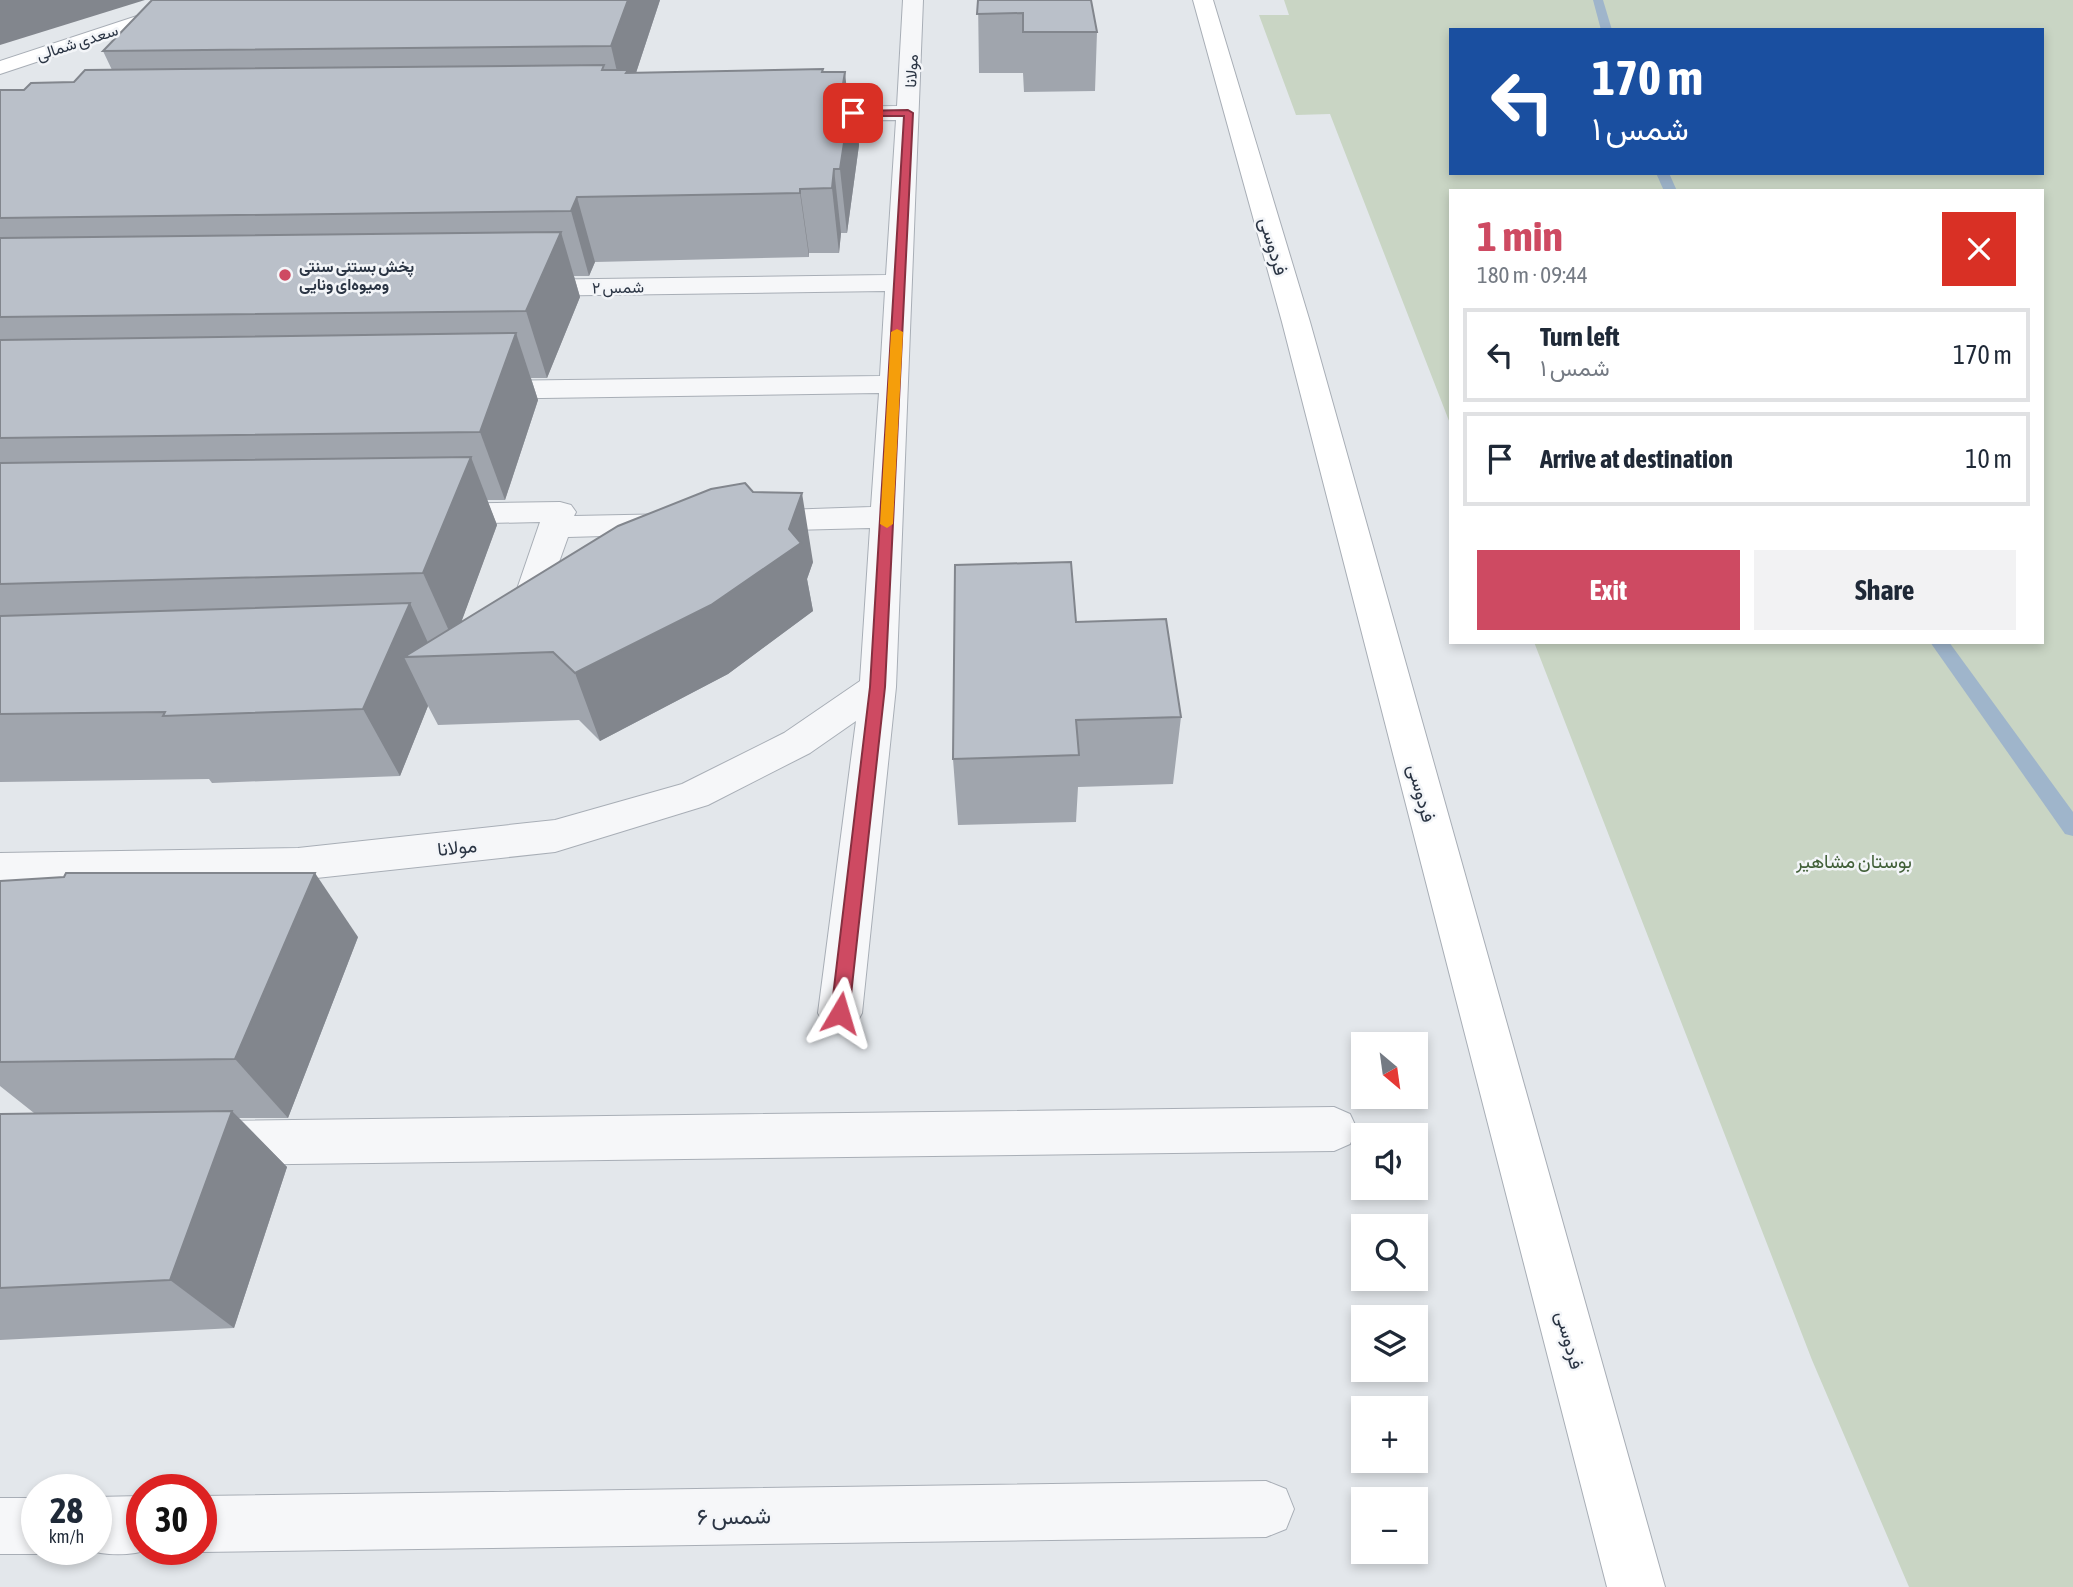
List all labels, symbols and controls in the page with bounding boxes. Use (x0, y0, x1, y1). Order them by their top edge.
street label: سعدی شمالی (34, 20, 121, 66)
text: 170 m (1592, 49, 1703, 105)
street label: مولانا (901, 54, 923, 88)
icon: left (1477, 56, 1568, 147)
pin (823, 83, 883, 143)
icon: arrive (834, 94, 872, 132)
text: شمس ۱ (1592, 110, 1689, 147)
text: 1 min (1477, 212, 1563, 260)
button: close (1942, 212, 2016, 286)
street label: فردوسی (1254, 214, 1293, 278)
place label: پخش بستنی سنتی ومیوه‌ای ونایی (299, 257, 414, 295)
text: 180 m · 09:44 (1477, 262, 1588, 288)
marker: پخش بستنی سنتی ومیوه‌ای ونایی (277, 267, 293, 283)
street label: شمس ۲ (592, 278, 644, 298)
text: Turn left (1540, 322, 1620, 352)
icon: left (1481, 336, 1519, 374)
text: 170 m (1953, 340, 2012, 370)
text: شمس ۱ (1540, 355, 1610, 381)
icon: arrive (1481, 440, 1519, 478)
text: Arrive at destination (1540, 444, 1733, 474)
text: 10 m (1965, 444, 2012, 474)
button: Exit (1477, 550, 1740, 630)
button: Share (1754, 550, 2016, 630)
street label: فردوسی (1403, 761, 1440, 825)
street label: مولانا (436, 834, 478, 861)
park label: بوستان مشاهیر (1795, 850, 1912, 873)
position arrow (803, 976, 877, 1050)
north arrow (1351, 1032, 1428, 1110)
map controls (1351, 1032, 1428, 1564)
button: sound (1351, 1123, 1428, 1200)
button: search (1351, 1214, 1428, 1291)
button: layers (1351, 1305, 1428, 1382)
street label: فردوسی (1551, 1308, 1588, 1372)
button: + (1351, 1396, 1428, 1473)
speed limit sign: 30 (126, 1474, 217, 1565)
button: − (1351, 1487, 1428, 1564)
text: 28 (50, 1490, 83, 1530)
street label: شمس ۶ (697, 1502, 771, 1531)
text: km/h (49, 1526, 84, 1547)

